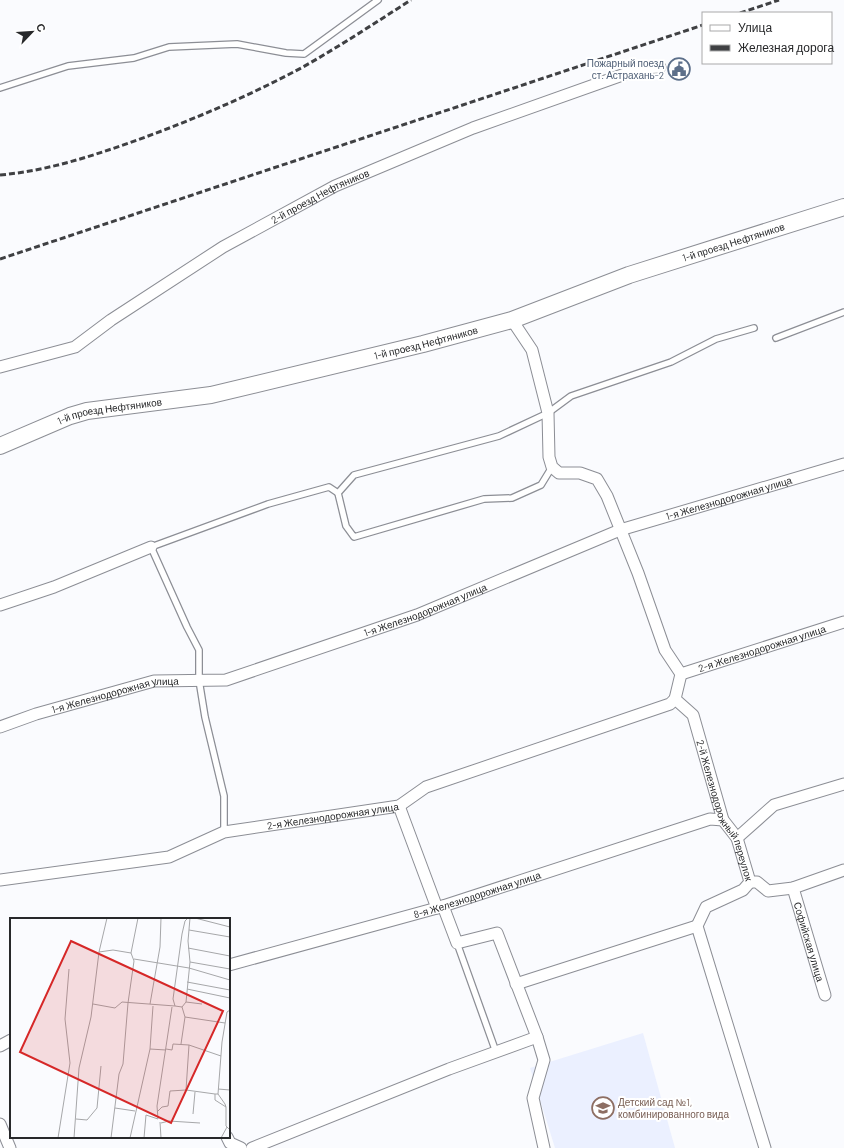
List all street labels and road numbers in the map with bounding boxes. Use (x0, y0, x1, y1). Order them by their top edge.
street label: 2-й проезд Нефтяников (269, 166, 371, 226)
street label: 1-й проезд Нефтяников (681, 220, 786, 264)
street label: 1-й проезд Нефтяников (373, 324, 479, 362)
street label: 1-й проезд Нефтяников (55, 395, 163, 427)
street label: 1-я Железнодорожная улица (664, 474, 794, 522)
street label: 1-я Железнодорожная улица (362, 580, 489, 639)
street label: 2-я Железнодорожная улица (697, 622, 828, 674)
street label: 1-я Железнодорожная улица (50, 675, 179, 715)
street label: 2-й Железнодорожный переулок (694, 739, 755, 883)
street label: 2-я Железнодорожная улица (266, 800, 400, 832)
street label: 8-я Железнодорожная улица (412, 868, 543, 920)
street label: Софийская улица (792, 900, 827, 983)

